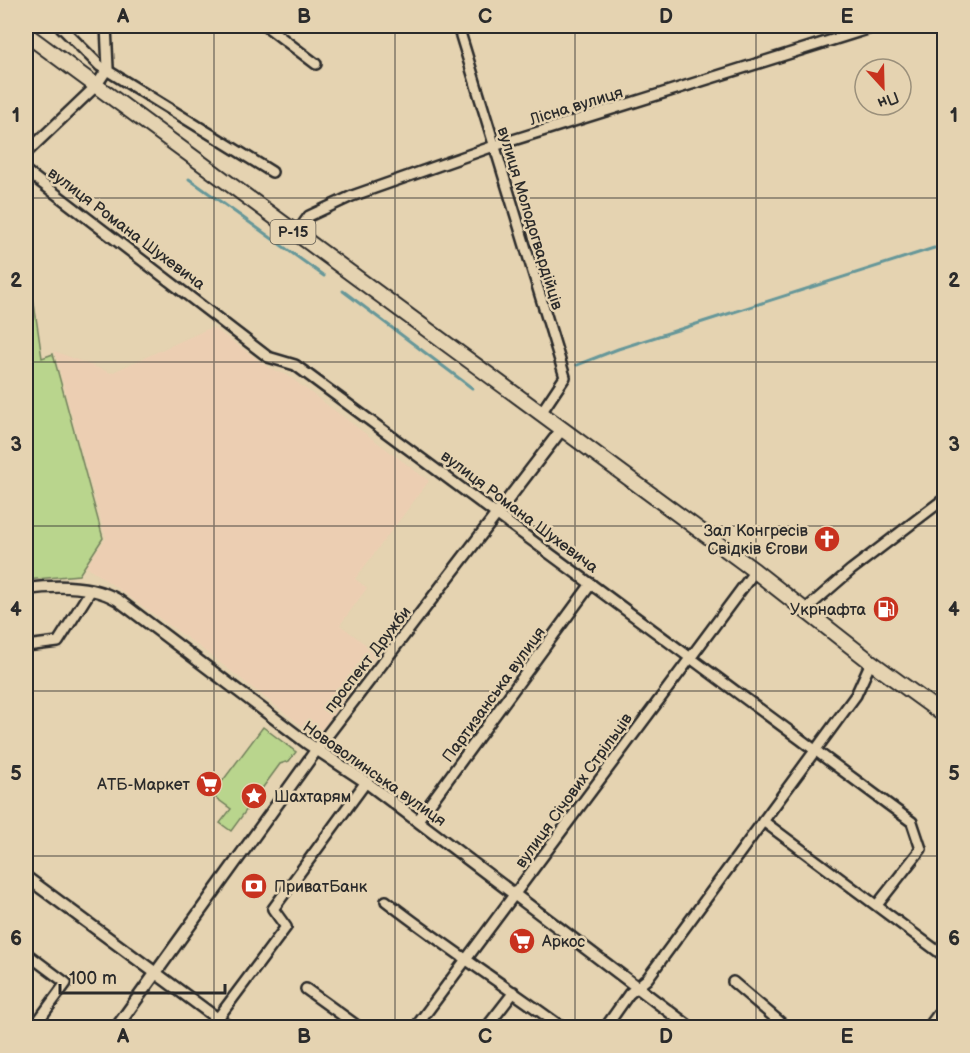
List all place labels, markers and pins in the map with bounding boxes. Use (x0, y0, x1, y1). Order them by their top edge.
place label: Зал Конгресів Свідків Єгови (704, 522, 809, 559)
church icon: Зал Конгресів Свідків Єгови (812, 524, 842, 554)
fuel station icon: Укрнафта (871, 594, 901, 624)
place label: Укрнафта (790, 601, 867, 620)
supermarket icon: АТБ-Маркет (194, 769, 224, 799)
place label: АТБ-Маркет (96, 776, 191, 795)
place icon: Шахтарям (239, 781, 269, 811)
place label: Шахтарям (274, 788, 351, 807)
bank icon: ПриватБанк (239, 871, 269, 901)
place label: ПриватБанк (274, 878, 368, 897)
supermarket icon: Аркос (507, 926, 537, 956)
place label: Аркос (541, 933, 585, 952)

